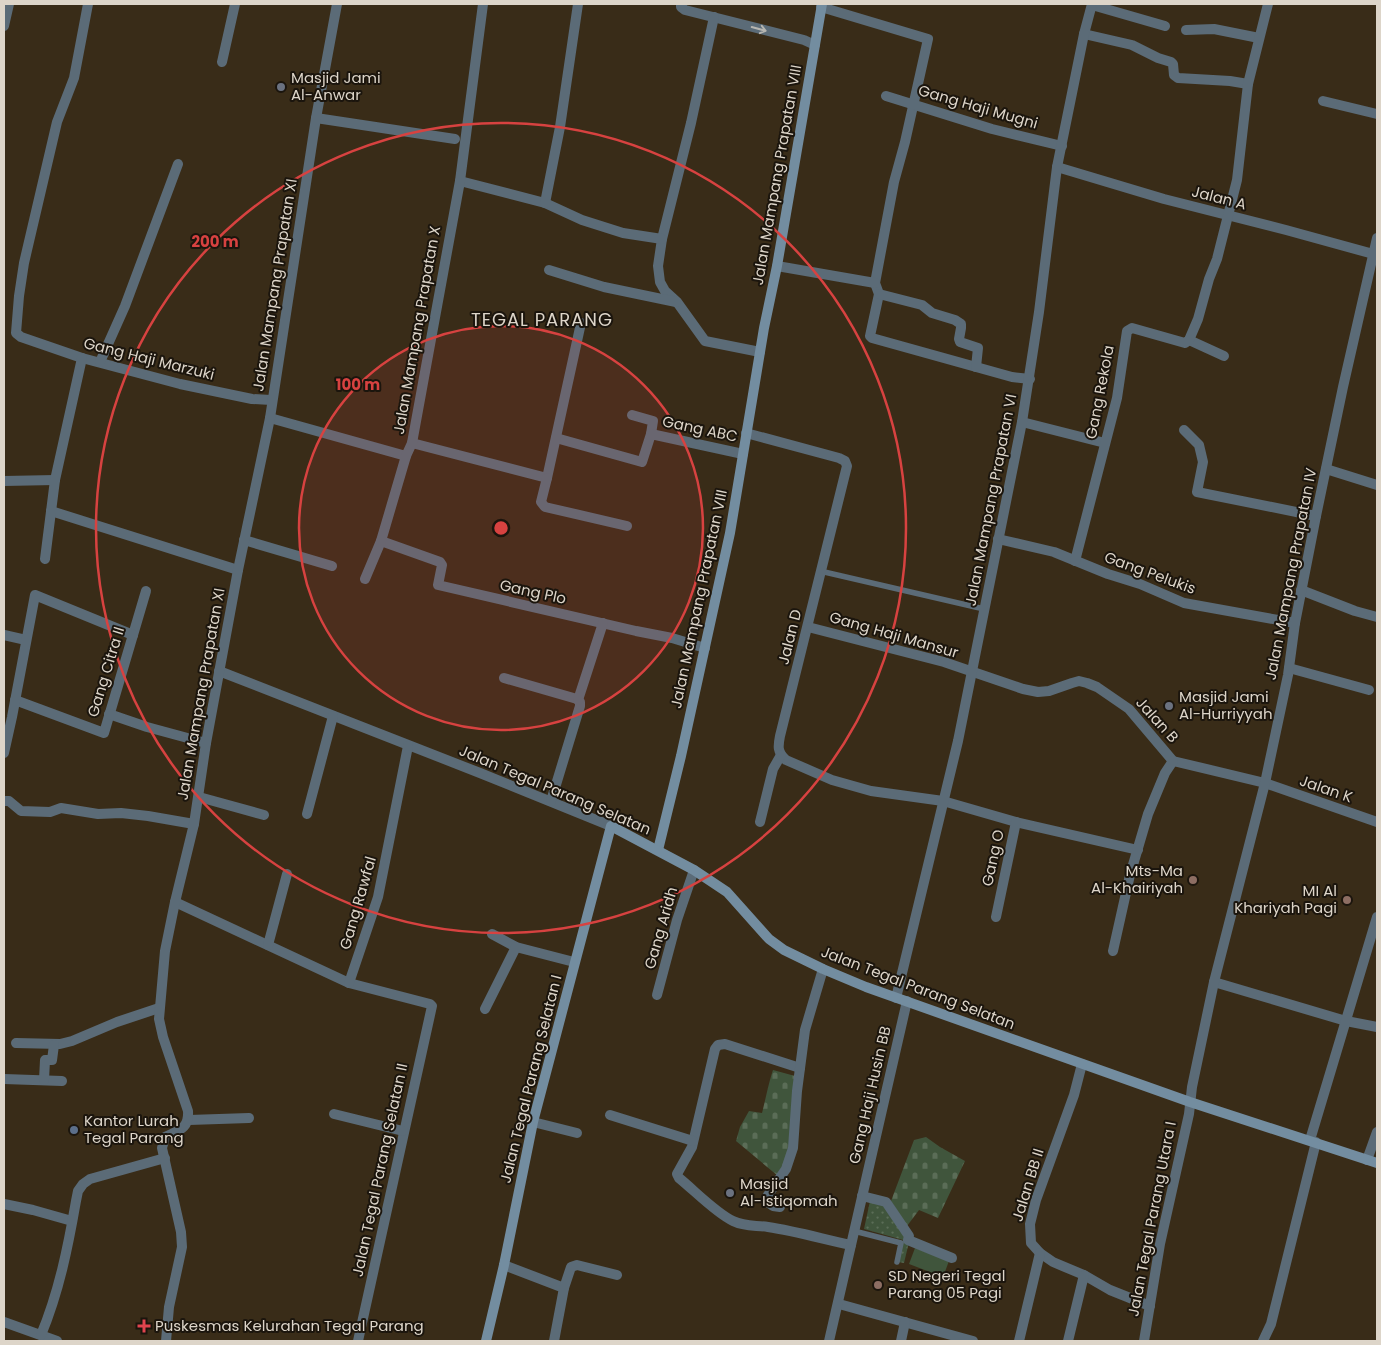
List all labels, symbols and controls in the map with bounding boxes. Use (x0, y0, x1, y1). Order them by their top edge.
one-way arrow (751, 24, 767, 34)
street label: Jalan Mampang Prapatan VIII (747, 63, 806, 287)
place label: Masjid Jami Al-Anwar (291, 67, 381, 105)
street label: Gang Haji Mugni (916, 79, 1040, 134)
marker: Masjid Jami Al-Anwar (275, 81, 287, 93)
street label: Jalan Mampang Prapatan XI (247, 177, 302, 393)
street label: Jalan A (1190, 181, 1249, 214)
street label: Jalan Mampang Prapatan X (388, 224, 445, 436)
text: 200 m (191, 231, 239, 252)
district label: TEGAL PARANG (471, 307, 613, 332)
street label: Gang Haji Marzuki (82, 332, 217, 385)
street label: Gang Rekola (1080, 343, 1119, 441)
text: 100 m (336, 374, 380, 395)
street label: Jalan Mampang Prapatan VI (960, 392, 1021, 608)
street label: Gang ABC (661, 410, 740, 447)
street label: Jalan Mampang Prapatan IV (1260, 466, 1321, 682)
street label: Jalan Mampang Prapatan VIII (665, 488, 732, 710)
centre of rings (492, 519, 510, 537)
street label: Gang Pelukis (1101, 546, 1199, 599)
street label: Gang Plo (498, 574, 568, 609)
street label: Jalan Mampang Prapatan XI (172, 586, 230, 802)
street label: Gang Haji Mansur (827, 606, 961, 663)
street label: Jalan D (773, 607, 806, 667)
street label: Gang Citra II (82, 624, 129, 720)
place label: Masjid Jami Al-Hurriyyah (1179, 686, 1273, 724)
street label: Jalan B (1131, 692, 1183, 747)
marker: Masjid Jami Al-Hurriyyah (1163, 700, 1175, 712)
street label: Jalan Tegal Parang Selatan (456, 740, 654, 840)
street label: Jalan K (1297, 770, 1355, 807)
street label: Gang O (976, 827, 1009, 888)
street label: Gang Rawfal (334, 854, 381, 952)
place label: Mts-Ma Al-Khairiyah (1091, 860, 1183, 898)
marker: Mts-Ma Al-Khairiyah (1187, 874, 1199, 886)
place label: MI Al Khariyah Pagi (1234, 880, 1337, 918)
street label: Gang Aridh (639, 884, 682, 971)
marker: MI Al Khariyah Pagi (1341, 894, 1353, 906)
street label: Jalan Tegal Parang Selatan (818, 941, 1018, 1034)
street label: Jalan Tegal Parang Selatan I (494, 972, 567, 1185)
street label: Gang Haji Husin BB (843, 1024, 896, 1166)
street label: Jalan Tegal Parang Selatan II (347, 1061, 412, 1279)
place label: Kantor Lurah Tegal Parang (84, 1110, 184, 1148)
street label: Jalan Tegal Parang Utara I (1122, 1120, 1181, 1318)
marker: Kantor Lurah Tegal Parang (68, 1124, 80, 1136)
street label: Jalan BB II (1006, 1146, 1049, 1224)
place label: Masjid Al-Istiqomah (740, 1173, 838, 1211)
marker: Masjid Al-Istiqomah (724, 1187, 736, 1199)
place label: SD Negeri Tegal Parang 05 Pagi (888, 1265, 1005, 1303)
marker: SD Negeri Tegal Parang 05 Pagi (872, 1279, 884, 1291)
place label: Puskesmas Kelurahan Tegal Parang (155, 1315, 424, 1336)
marker: Puskesmas Kelurahan Tegal Parang (137, 1319, 151, 1333)

